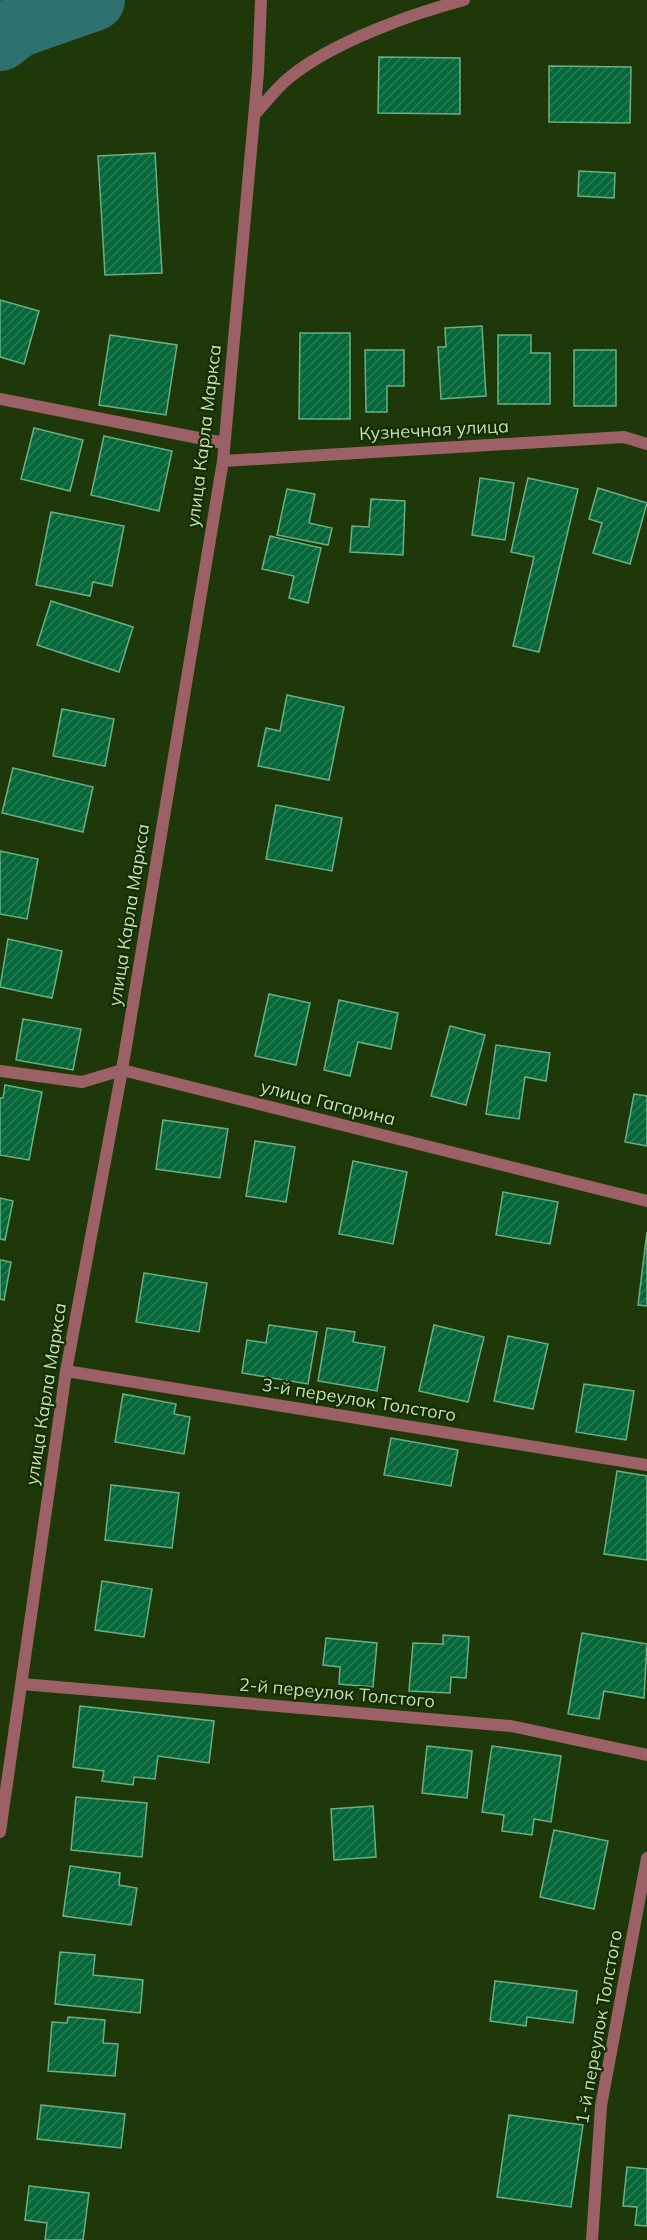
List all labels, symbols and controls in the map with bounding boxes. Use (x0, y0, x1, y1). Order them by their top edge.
street label: улица Карла Маркса (181, 343, 226, 529)
street label: Кузнечная улица (359, 414, 509, 445)
street label: улица Карла Маркса (103, 822, 154, 1008)
street label: улица Гагарина (258, 1075, 398, 1130)
street label: улица Карла Маркса (20, 1301, 71, 1487)
street label: 3-й переулок Толстого (260, 1373, 458, 1426)
street label: 2-й переулок Толстого (238, 1672, 436, 1713)
street label: 1-й переулок Толстого (570, 1928, 627, 2126)

